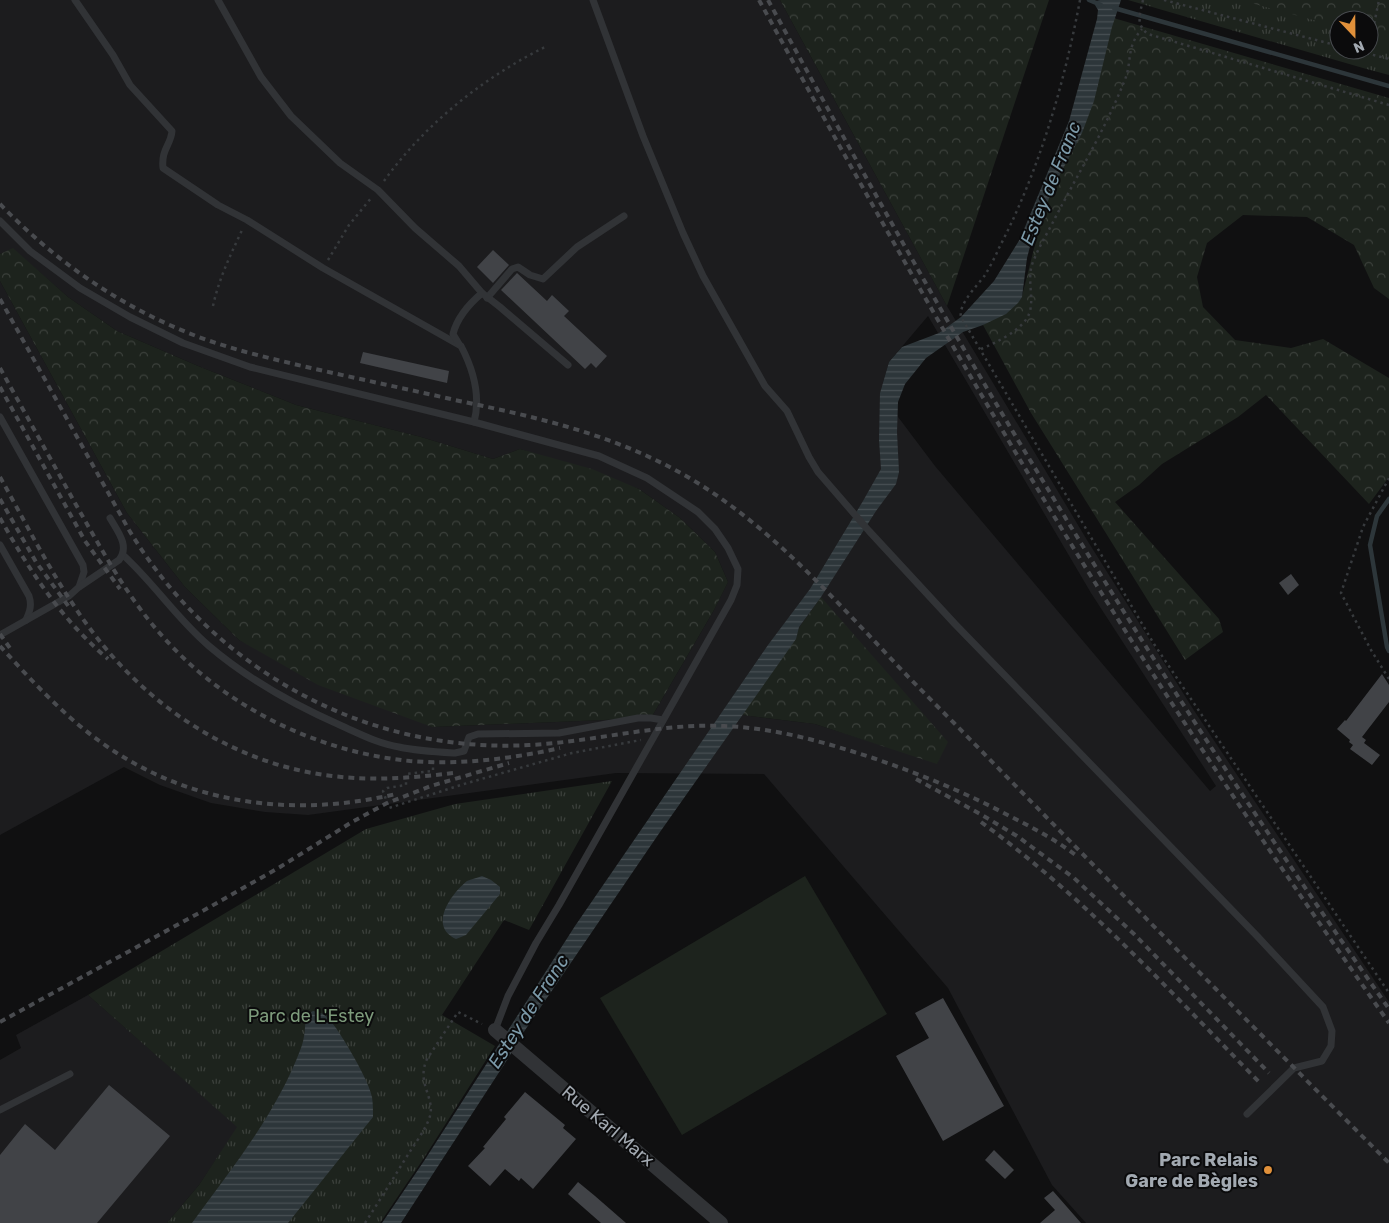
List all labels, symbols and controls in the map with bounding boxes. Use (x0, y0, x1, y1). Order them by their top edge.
north arrow (1329, 10, 1379, 60)
text: N (1351, 37, 1367, 56)
water label: Estey de Franc (1015, 118, 1086, 248)
water label: Estey de Franc (483, 950, 574, 1073)
park label: Parc de L'Estey (248, 1005, 374, 1027)
street label: Rue Karl Marx (557, 1081, 659, 1171)
place label: Parc Relais Gare de Bègles (1125, 1149, 1258, 1192)
marker: Parc Relais Gare de Bègles (1262, 1164, 1274, 1176)

